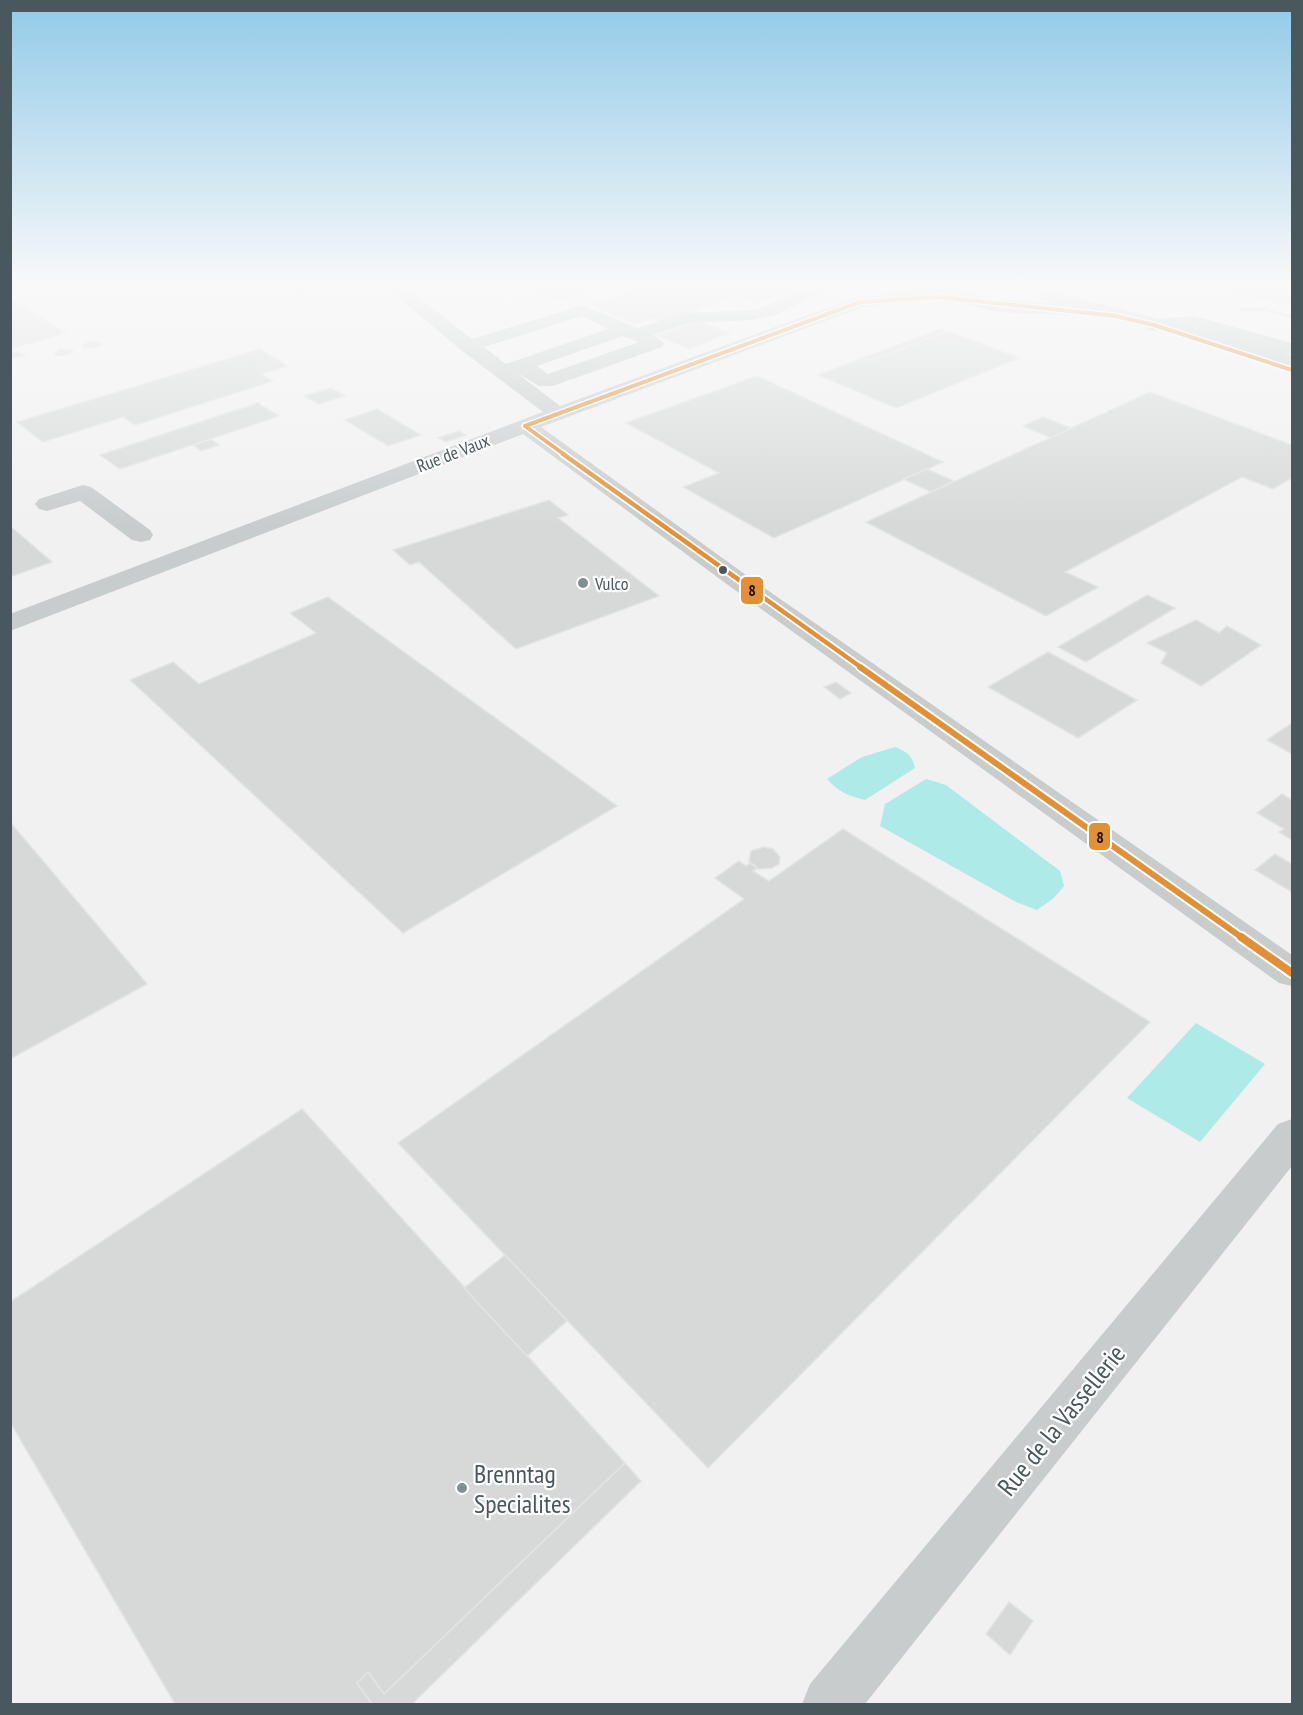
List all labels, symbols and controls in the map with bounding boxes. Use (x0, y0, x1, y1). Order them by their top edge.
street label: Rue de Vaux (413, 428, 493, 477)
unlabelled marker (717, 564, 729, 576)
place label: Vulco (594, 572, 629, 595)
marker: Vulco (576, 576, 590, 590)
line badge: 8 (740, 576, 764, 605)
text: 8 (748, 580, 756, 600)
line badge: 8 (1088, 822, 1111, 851)
text: 8 (1096, 827, 1104, 847)
street label: Rue de la Vassellerie (990, 1338, 1132, 1502)
place label: Brenntag Specialites (474, 1457, 570, 1520)
marker: Brenntag Specialites (455, 1481, 469, 1495)

